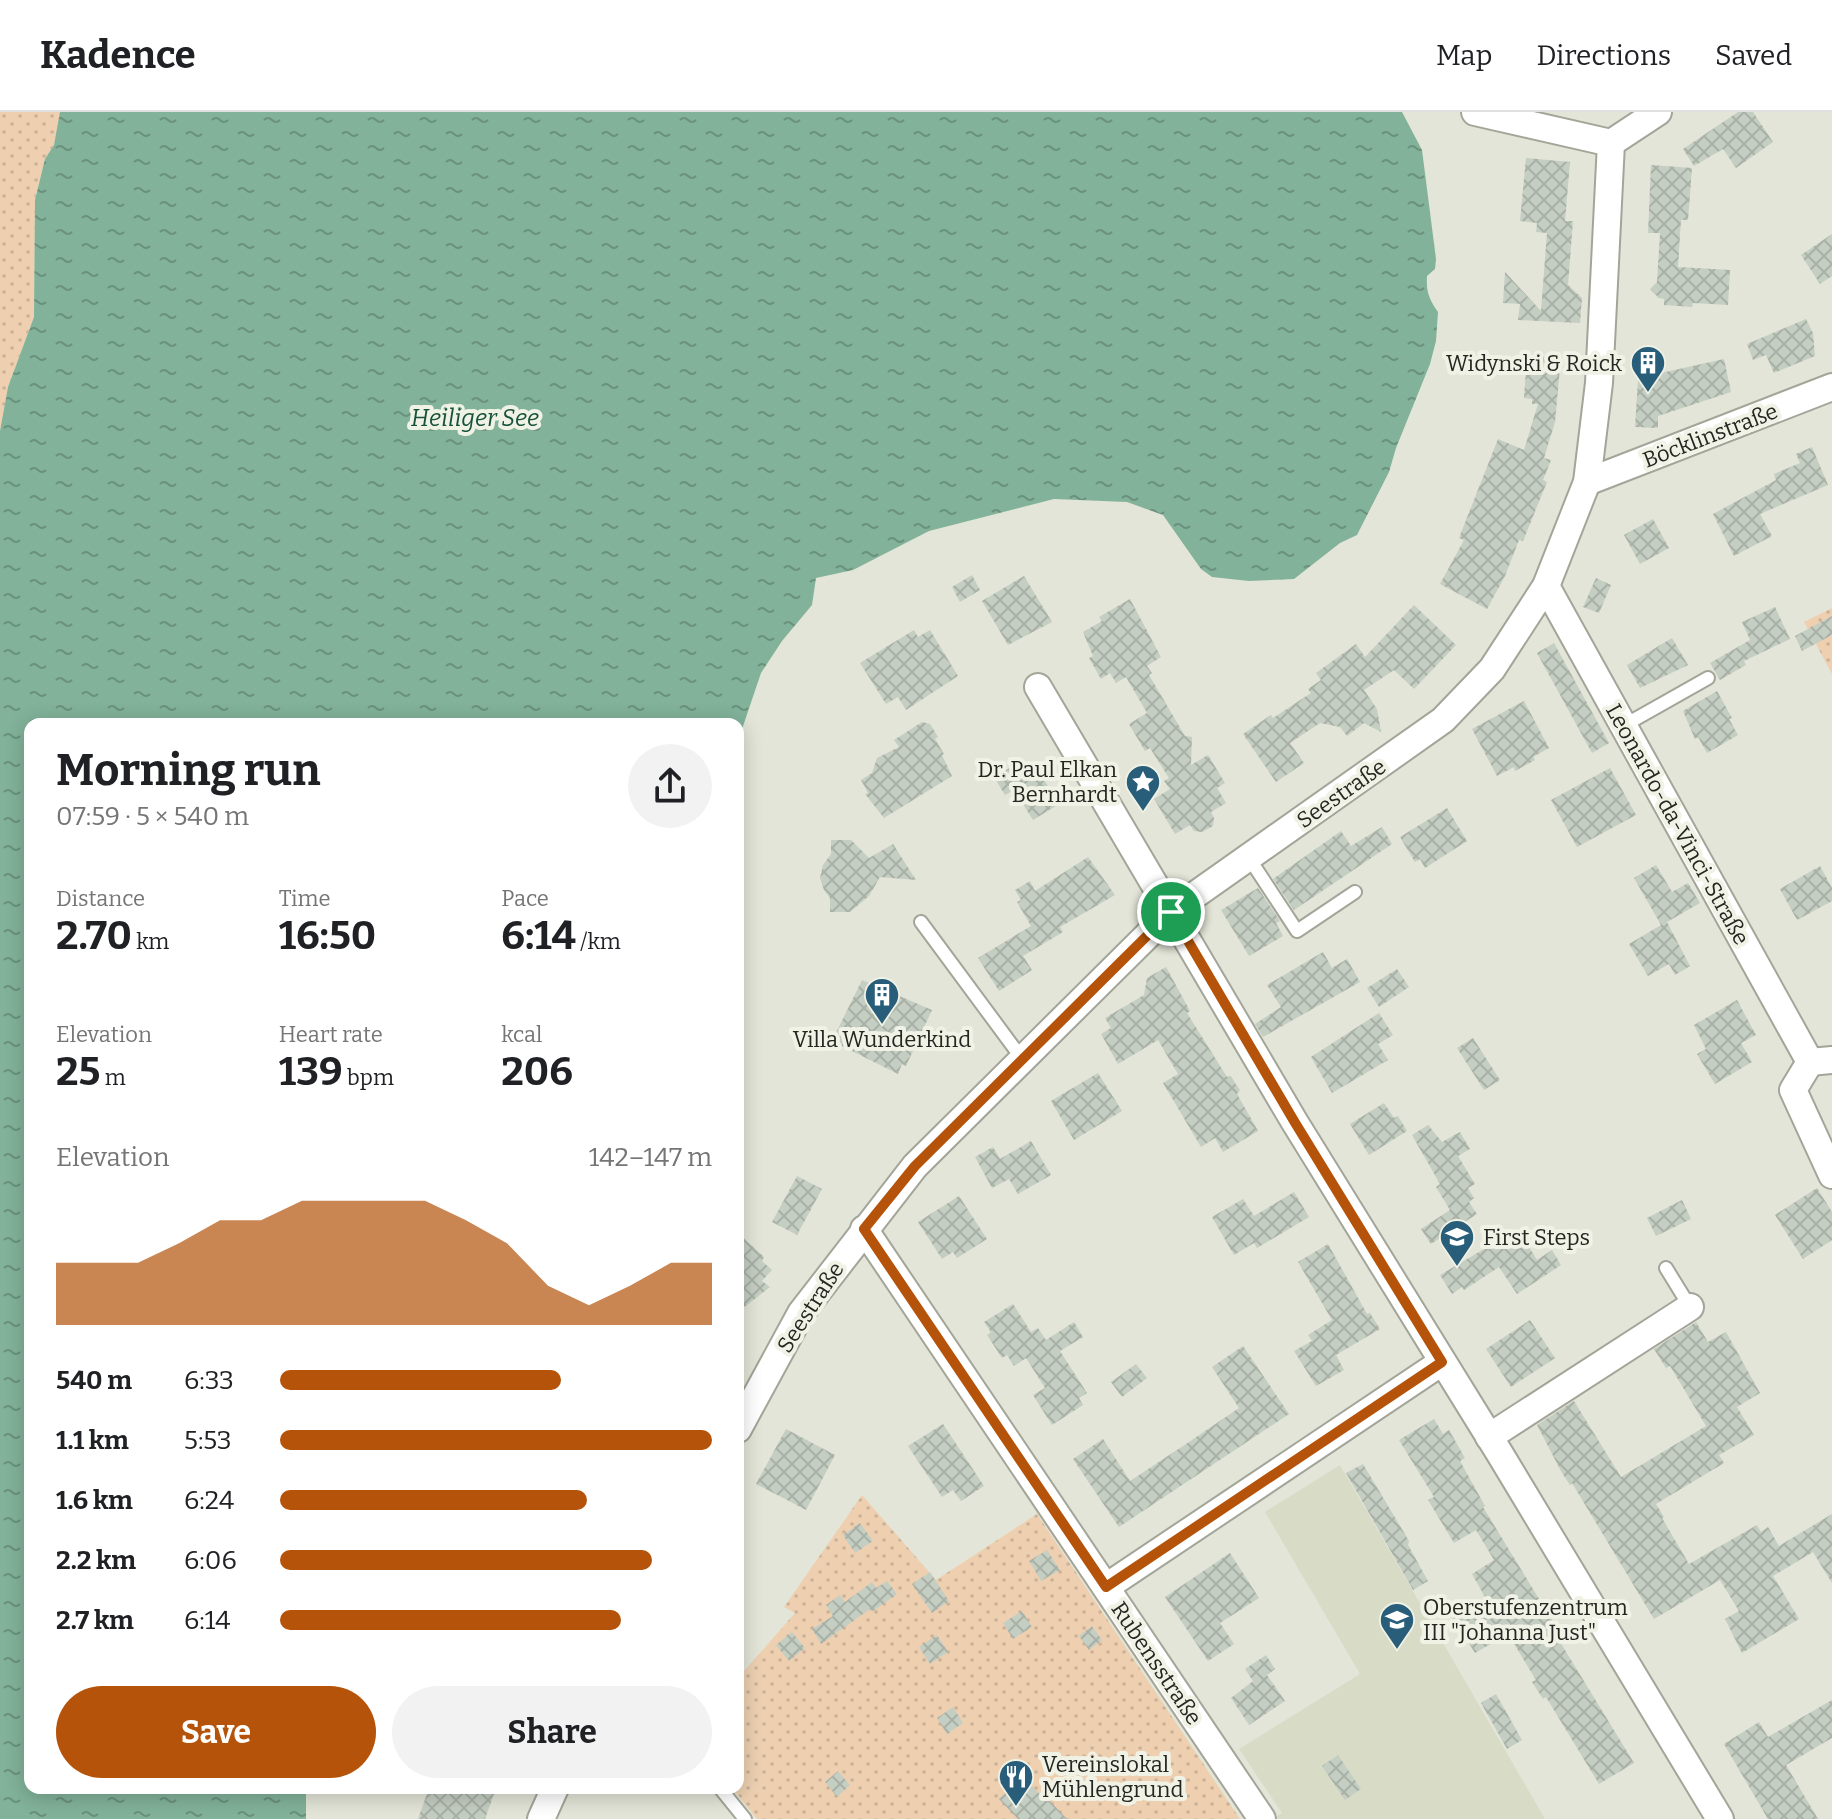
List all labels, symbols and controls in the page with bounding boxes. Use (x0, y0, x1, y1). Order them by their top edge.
text: Kadence (40, 32, 196, 78)
text: Map (1436, 39, 1492, 72)
text: Directions (1536, 39, 1671, 72)
text: Saved (1715, 39, 1792, 72)
building icon: Widynski & Roick (1629, 344, 1667, 394)
place label: Widynski & Roick (1446, 350, 1623, 377)
street label: Böcklinstraße (1639, 397, 1781, 474)
water label: Heiliger See (411, 404, 539, 432)
street label: Leonardo-da-Vinci-Straße (1600, 699, 1755, 949)
text: Morning run (56, 744, 320, 797)
button: share (628, 744, 712, 828)
street label: Seestraße (1291, 753, 1391, 834)
place label: Dr. Paul Elkan Bernhardt (977, 756, 1117, 808)
place icon: Dr. Paul Elkan Bernhardt (1124, 763, 1162, 813)
text: 07:59 · 5 × 540 m (56, 801, 249, 832)
pin (1137, 878, 1205, 946)
text: Distance (56, 885, 145, 912)
text: Time (279, 885, 331, 912)
text: Pace (501, 885, 549, 912)
icon: arrive (1149, 890, 1193, 934)
text: 2.70 (56, 912, 132, 960)
text: 16:50 (279, 912, 376, 960)
text: 6:14 (501, 912, 576, 960)
text: km (132, 928, 169, 955)
text: /km (576, 928, 621, 955)
building icon: Villa Wunderkind (863, 976, 901, 1026)
text: Elevation (56, 1021, 152, 1048)
text: Heart rate (279, 1021, 383, 1048)
text: kcal (501, 1021, 542, 1048)
place label: Villa Wunderkind (793, 1026, 971, 1053)
text: 25 (56, 1048, 100, 1096)
text: 139 (279, 1048, 343, 1096)
text: 206 (501, 1048, 573, 1096)
text: m (100, 1064, 126, 1091)
text: bpm (343, 1064, 394, 1091)
text: Elevation (56, 1142, 169, 1173)
text: 142–147 m (589, 1142, 712, 1173)
school or university icon: First Steps (1438, 1218, 1476, 1268)
place label: First Steps (1483, 1224, 1590, 1251)
street label: Seestraße (771, 1257, 850, 1358)
text: 540 m (56, 1365, 132, 1396)
text: 6:33 (184, 1365, 234, 1396)
text: 1.1 km (56, 1425, 129, 1456)
text: 5:53 (184, 1425, 231, 1456)
text: 1.6 km (56, 1485, 133, 1516)
text: 6:24 (184, 1485, 234, 1516)
text: 2.2 km (56, 1545, 136, 1576)
text: 6:06 (184, 1545, 237, 1576)
place label: Oberstufenzentrum III "Johanna Just" (1423, 1594, 1628, 1646)
street label: Rubensstraße (1106, 1597, 1208, 1730)
school or university icon: Oberstufenzentrum III "Johanna Just" (1378, 1601, 1416, 1651)
text: 2.7 km (56, 1605, 134, 1636)
text: 6:14 (184, 1605, 231, 1636)
button: Save (56, 1686, 376, 1778)
button: Share (392, 1686, 712, 1778)
place label: Vereinslokal Mühlengrund (1042, 1751, 1183, 1803)
restaurant icon: Vereinslokal Mühlengrund (997, 1758, 1035, 1808)

